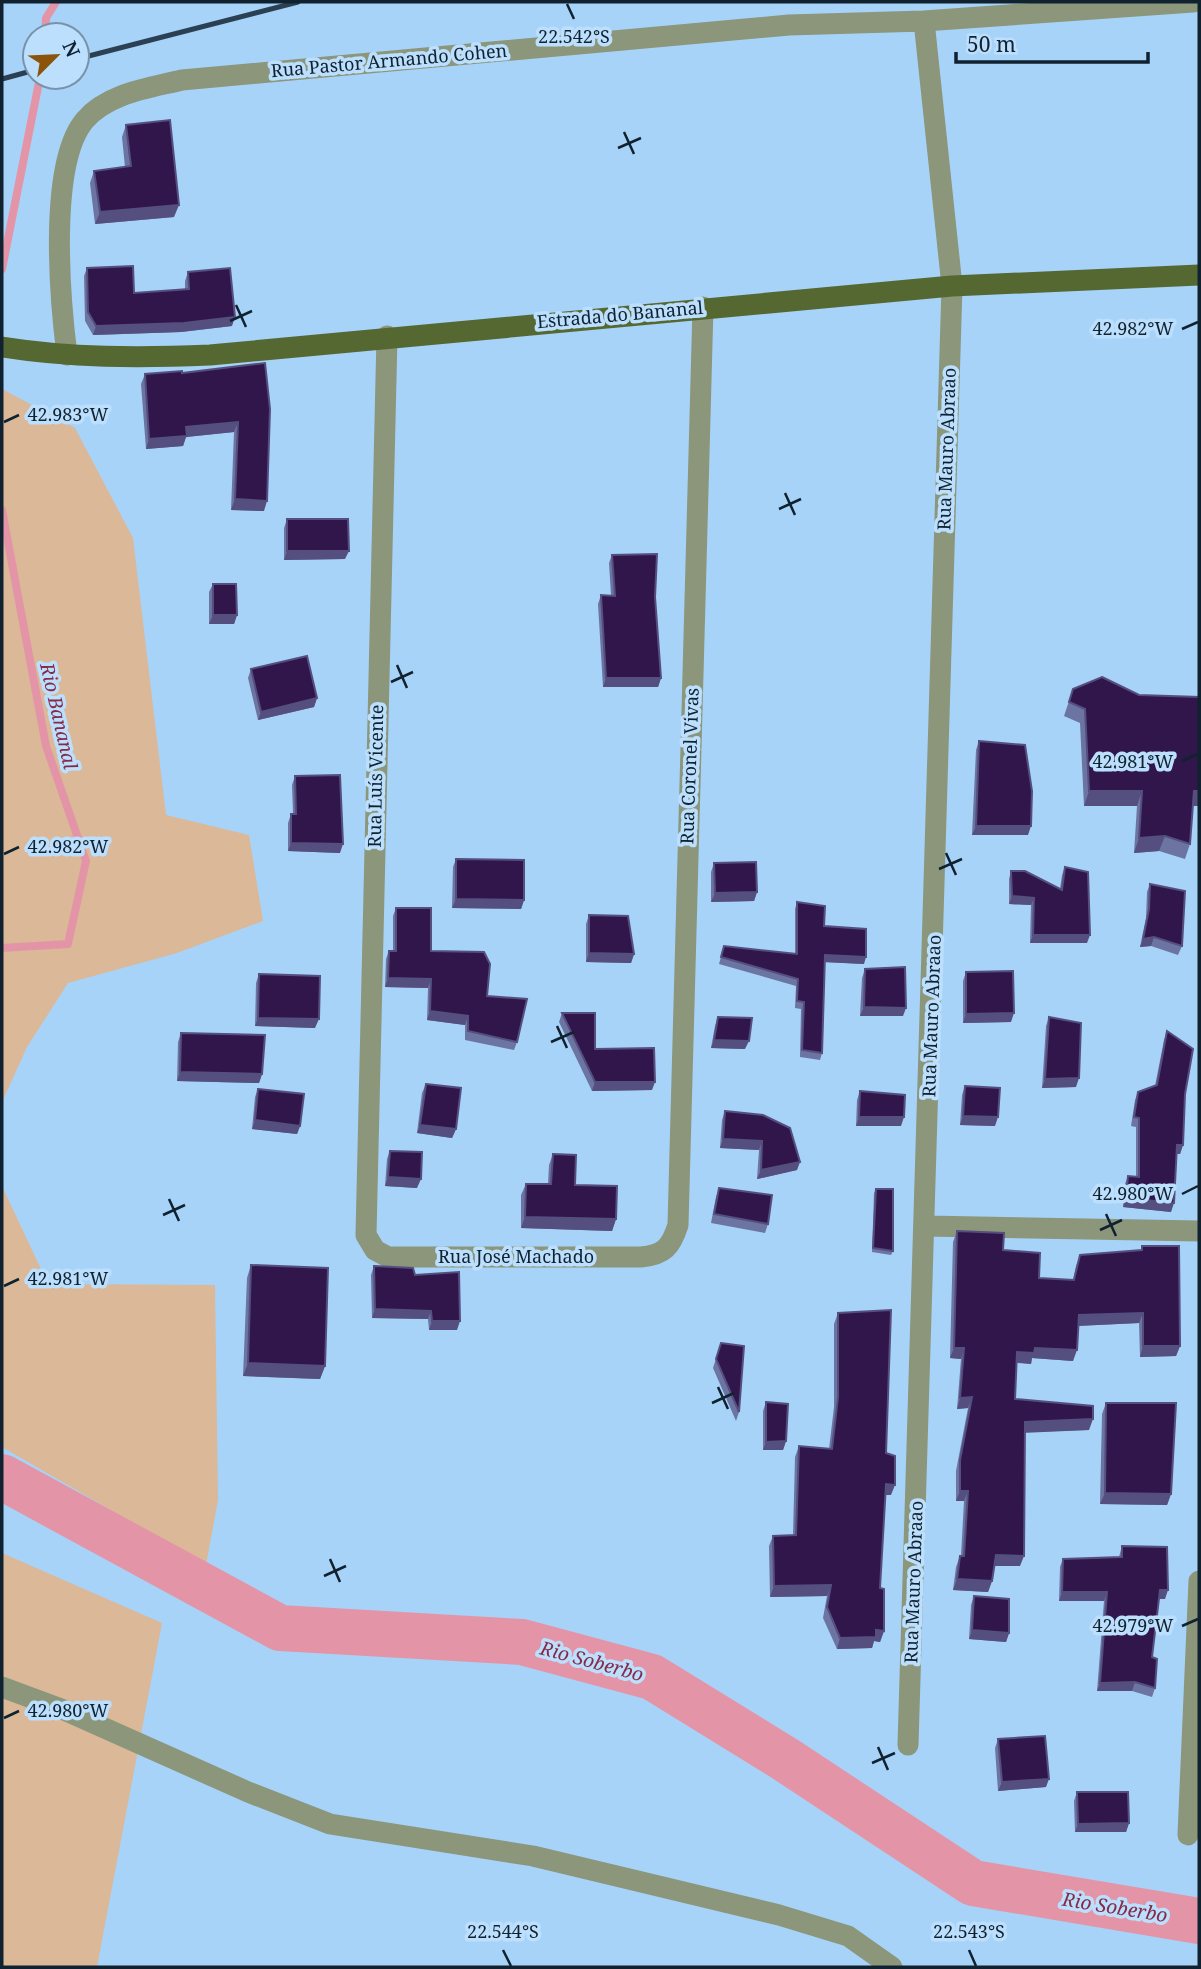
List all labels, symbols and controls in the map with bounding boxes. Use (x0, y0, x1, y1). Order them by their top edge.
north arrow (21, 21, 91, 91)
scale bar (956, 21, 1148, 65)
text: 22.542°S (538, 24, 610, 48)
text: 50 m (967, 30, 1016, 58)
text: N (57, 37, 86, 61)
street label: Rua Pastor Armando Cohen (270, 38, 508, 82)
street label: Estrada do Bananal (536, 295, 704, 333)
text: 42.982°W (1093, 316, 1174, 340)
street label: Rua Mauro Abraao (931, 367, 961, 531)
text: 42.983°W (28, 402, 109, 426)
water label: Rio Bananal (34, 659, 84, 772)
street label: Rua Coronel Vivas (674, 687, 704, 845)
street label: Rua Luís Vicente (362, 704, 388, 848)
text: 42.981°W (1093, 749, 1174, 773)
text: 42.982°W (28, 834, 109, 858)
street label: Rua Mauro Abraao (916, 934, 946, 1098)
text: 42.980°W (1093, 1181, 1174, 1205)
street label: Rua José Machado (438, 1244, 594, 1268)
text: 42.981°W (28, 1266, 109, 1290)
street label: Rua Mauro Abraao (898, 1500, 928, 1664)
text: 42.979°W (1093, 1613, 1174, 1637)
water label: Rio Soberbo (536, 1634, 647, 1687)
text: 42.980°W (28, 1698, 109, 1722)
water label: Rio Soberbo (1060, 1886, 1169, 1928)
text: 22.544°S (467, 1919, 539, 1943)
text: 22.543°S (933, 1919, 1005, 1943)

